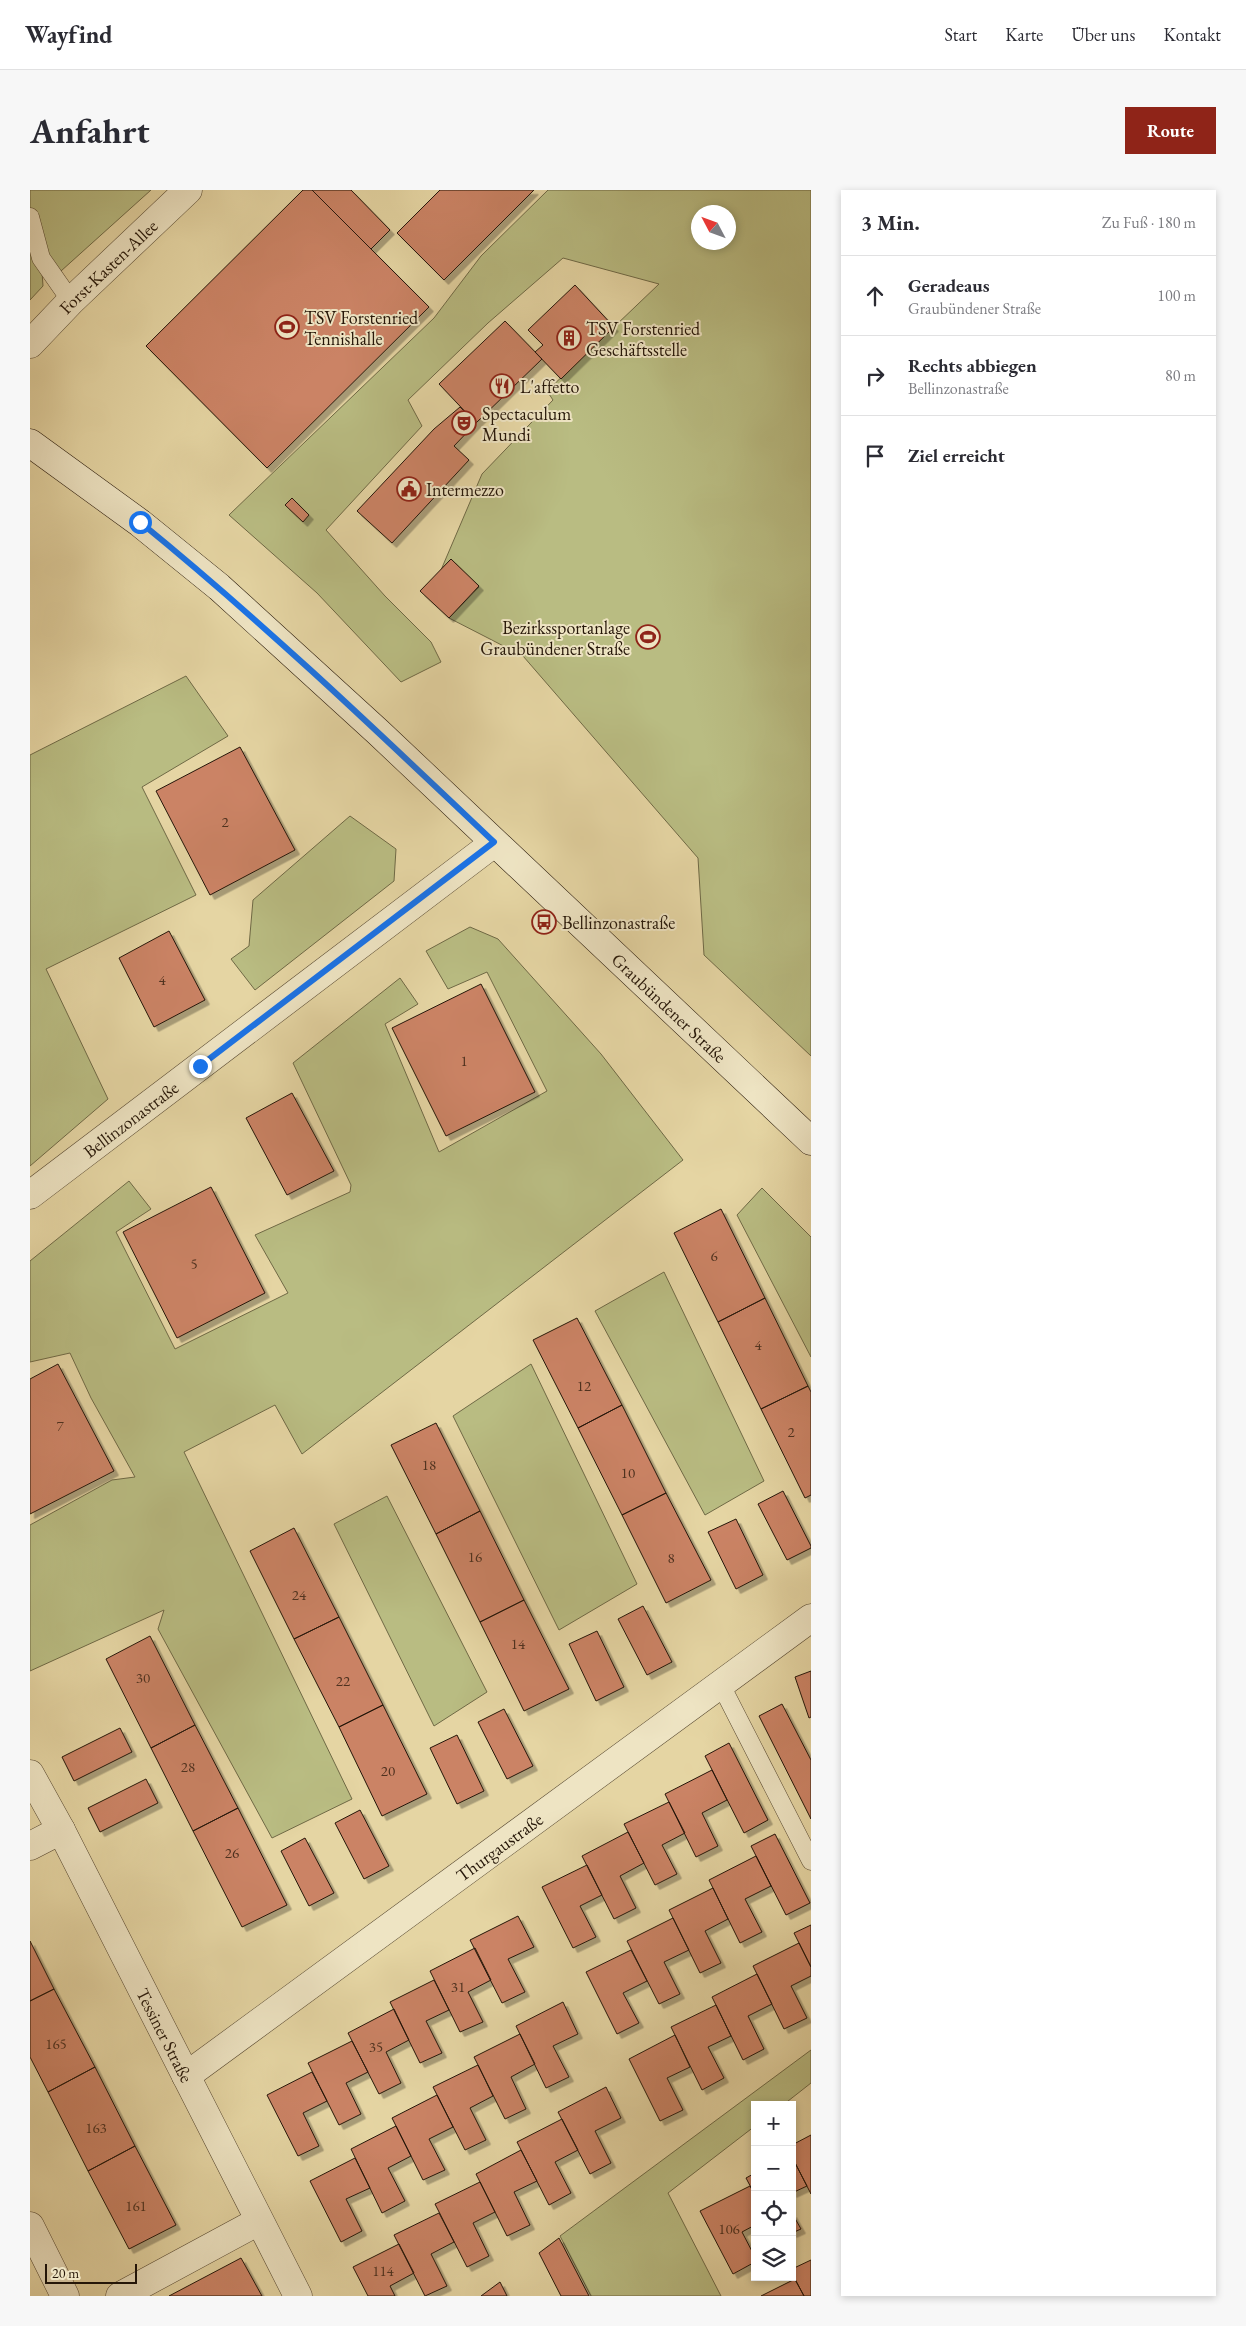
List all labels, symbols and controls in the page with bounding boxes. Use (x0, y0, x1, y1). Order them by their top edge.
text: Wayfind (25, 19, 113, 50)
text: Start (944, 23, 977, 46)
text: Karte (1005, 23, 1043, 46)
text: Über uns (1071, 23, 1135, 46)
text: Kontakt (1163, 23, 1221, 46)
button: Route (1125, 107, 1216, 154)
text: Anfahrt (30, 108, 150, 153)
north arrow (691, 205, 736, 250)
text: 3 Min. (861, 209, 920, 236)
text: Zu Fuß · 180 m (1102, 212, 1196, 233)
street label: Forst-Kasten-Allee (54, 214, 162, 318)
text: Geradeaus (908, 273, 990, 298)
icon: ahead (861, 282, 889, 310)
text: 100 m (1157, 285, 1196, 306)
text: Graubündener Straße (908, 298, 1041, 319)
place label: TSV Forstenried Tennishalle (304, 306, 419, 350)
sports icon: TSV Forstenried Tennishalle (274, 314, 300, 340)
place label: TSV Forstenried Geschäftsstelle (586, 317, 701, 361)
building icon: TSV Forstenried Geschäftsstelle (556, 325, 582, 351)
text: Rechts abbiegen (908, 353, 1037, 378)
icon: right (861, 362, 889, 390)
text: 80 m (1165, 365, 1196, 386)
restaurant icon: L'affetto (489, 373, 515, 399)
place label: L'affetto (520, 375, 580, 398)
text: Bellinzonastraße (908, 378, 1009, 399)
place label: Spectaculum Mundi (482, 402, 571, 446)
theatre icon: Spectaculum Mundi (451, 410, 477, 436)
icon: arrive (861, 442, 889, 470)
text: Ziel erreicht (908, 443, 1005, 468)
public building icon: Intermezzo (396, 476, 422, 502)
place label: Intermezzo (426, 478, 504, 501)
route start (129, 511, 152, 534)
place label: Bezirkssportanlage Graubündener Straße (480, 616, 630, 660)
sports icon: Bezirkssportanlage Graubündener Straße (635, 624, 661, 650)
house number: 2 (221, 812, 229, 831)
bus stop icon: Bellinzonastraße (531, 909, 557, 935)
place label: Bellinzonastraße (562, 911, 675, 934)
street label: Graubündener Straße (607, 948, 732, 1067)
house number: 4 (158, 970, 166, 989)
house number: 1 (460, 1051, 468, 1070)
route end (189, 1055, 212, 1078)
street label: Bellinzonastraße (78, 1075, 183, 1162)
house number: 6 (710, 1246, 718, 1265)
house number: 5 (190, 1254, 198, 1273)
house number: 4 (754, 1335, 762, 1354)
house number: 12 (577, 1376, 592, 1395)
house number: 7 (56, 1416, 64, 1435)
house number: 2 (787, 1422, 795, 1441)
house number: 18 (422, 1455, 436, 1474)
house number: 10 (621, 1463, 635, 1482)
house number: 16 (468, 1547, 482, 1566)
house number: 8 (667, 1548, 675, 1567)
house number: 24 (292, 1585, 307, 1604)
house number: 14 (511, 1634, 526, 1653)
house number: 30 (136, 1668, 150, 1687)
house number: 22 (336, 1671, 351, 1690)
house number: 28 (181, 1757, 195, 1776)
house number: 20 (381, 1761, 395, 1780)
street label: Thurgaustraße (451, 1807, 547, 1886)
house number: 26 (225, 1843, 239, 1862)
house number: 31 (451, 1977, 465, 1996)
street label: Tessiner Straße (132, 1984, 199, 2086)
house number: 165 (45, 2034, 67, 2053)
house number: 35 (369, 2037, 383, 2056)
map controls (751, 2101, 796, 2281)
button: + (751, 2101, 796, 2146)
house number: 163 (85, 2118, 107, 2137)
button: − (751, 2146, 796, 2191)
button: locate (751, 2191, 796, 2236)
house number: 161 (125, 2196, 147, 2215)
house number: 106 (718, 2219, 740, 2238)
button: layers (751, 2236, 796, 2281)
scale bar (45, 2261, 138, 2284)
house number: 114 (372, 2261, 395, 2280)
text: 20 m (52, 2264, 79, 2282)

